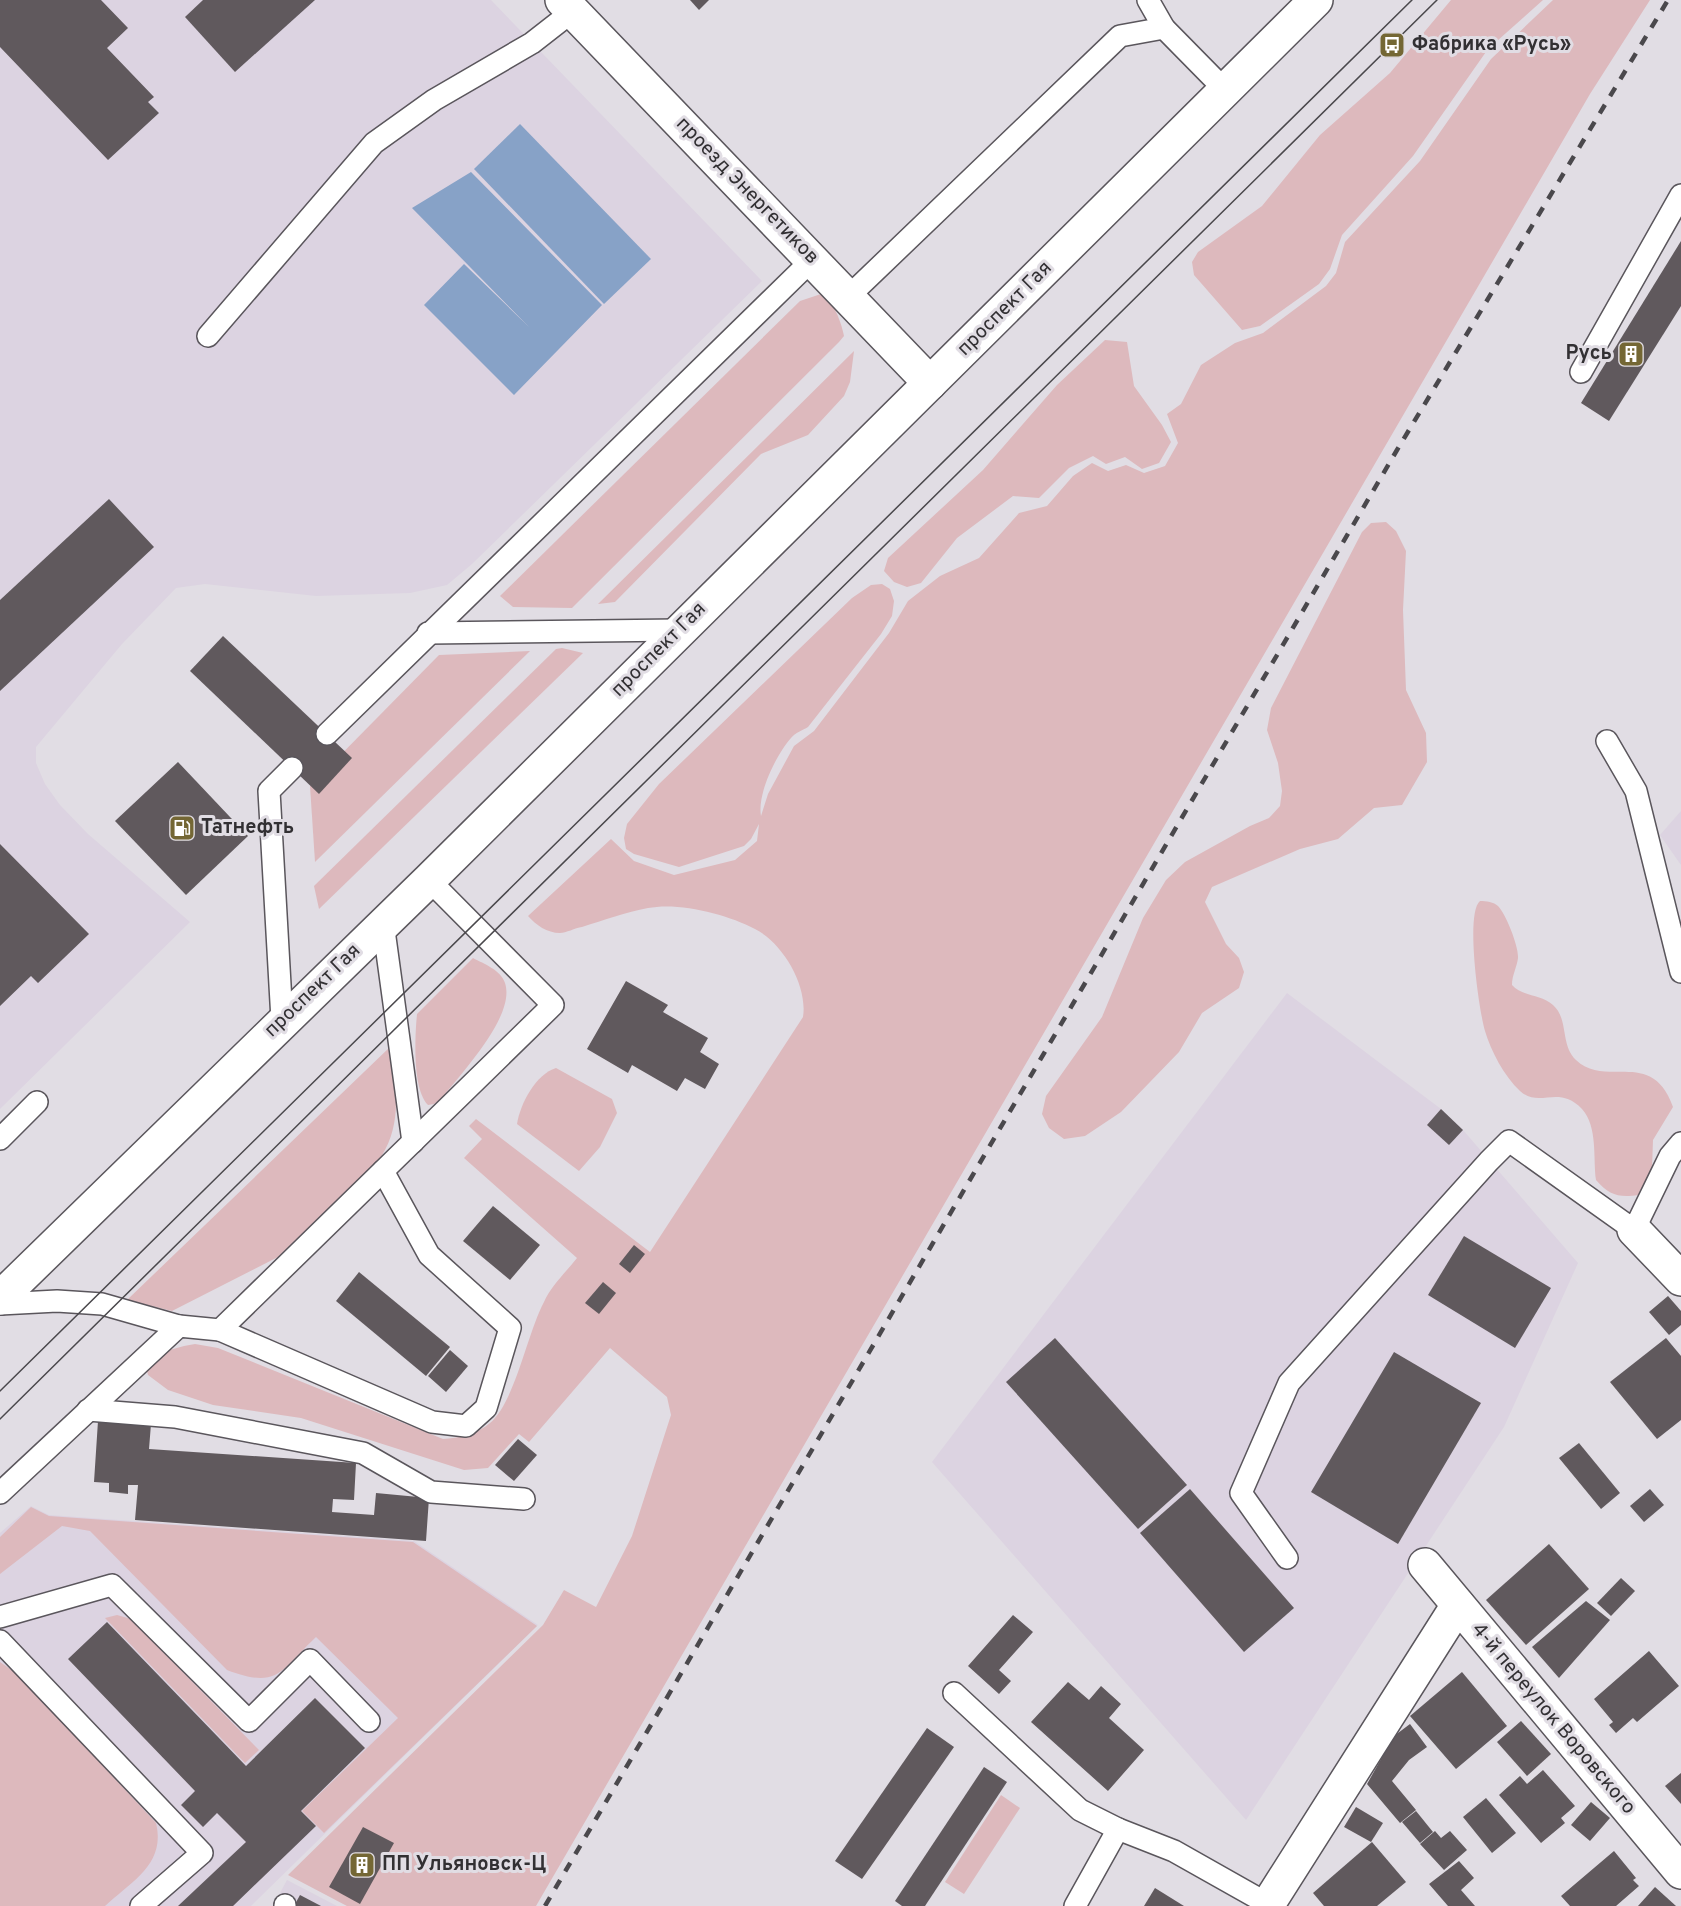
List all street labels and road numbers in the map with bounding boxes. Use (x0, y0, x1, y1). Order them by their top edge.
street label: проезд Энергетиков (670, 112, 824, 270)
street label: проспект Гая (952, 256, 1058, 362)
street label: проспект Гая (606, 597, 712, 703)
street label: проспект Гая (259, 939, 367, 1043)
street label: 4-й переулок Воровского (1465, 1618, 1641, 1820)

